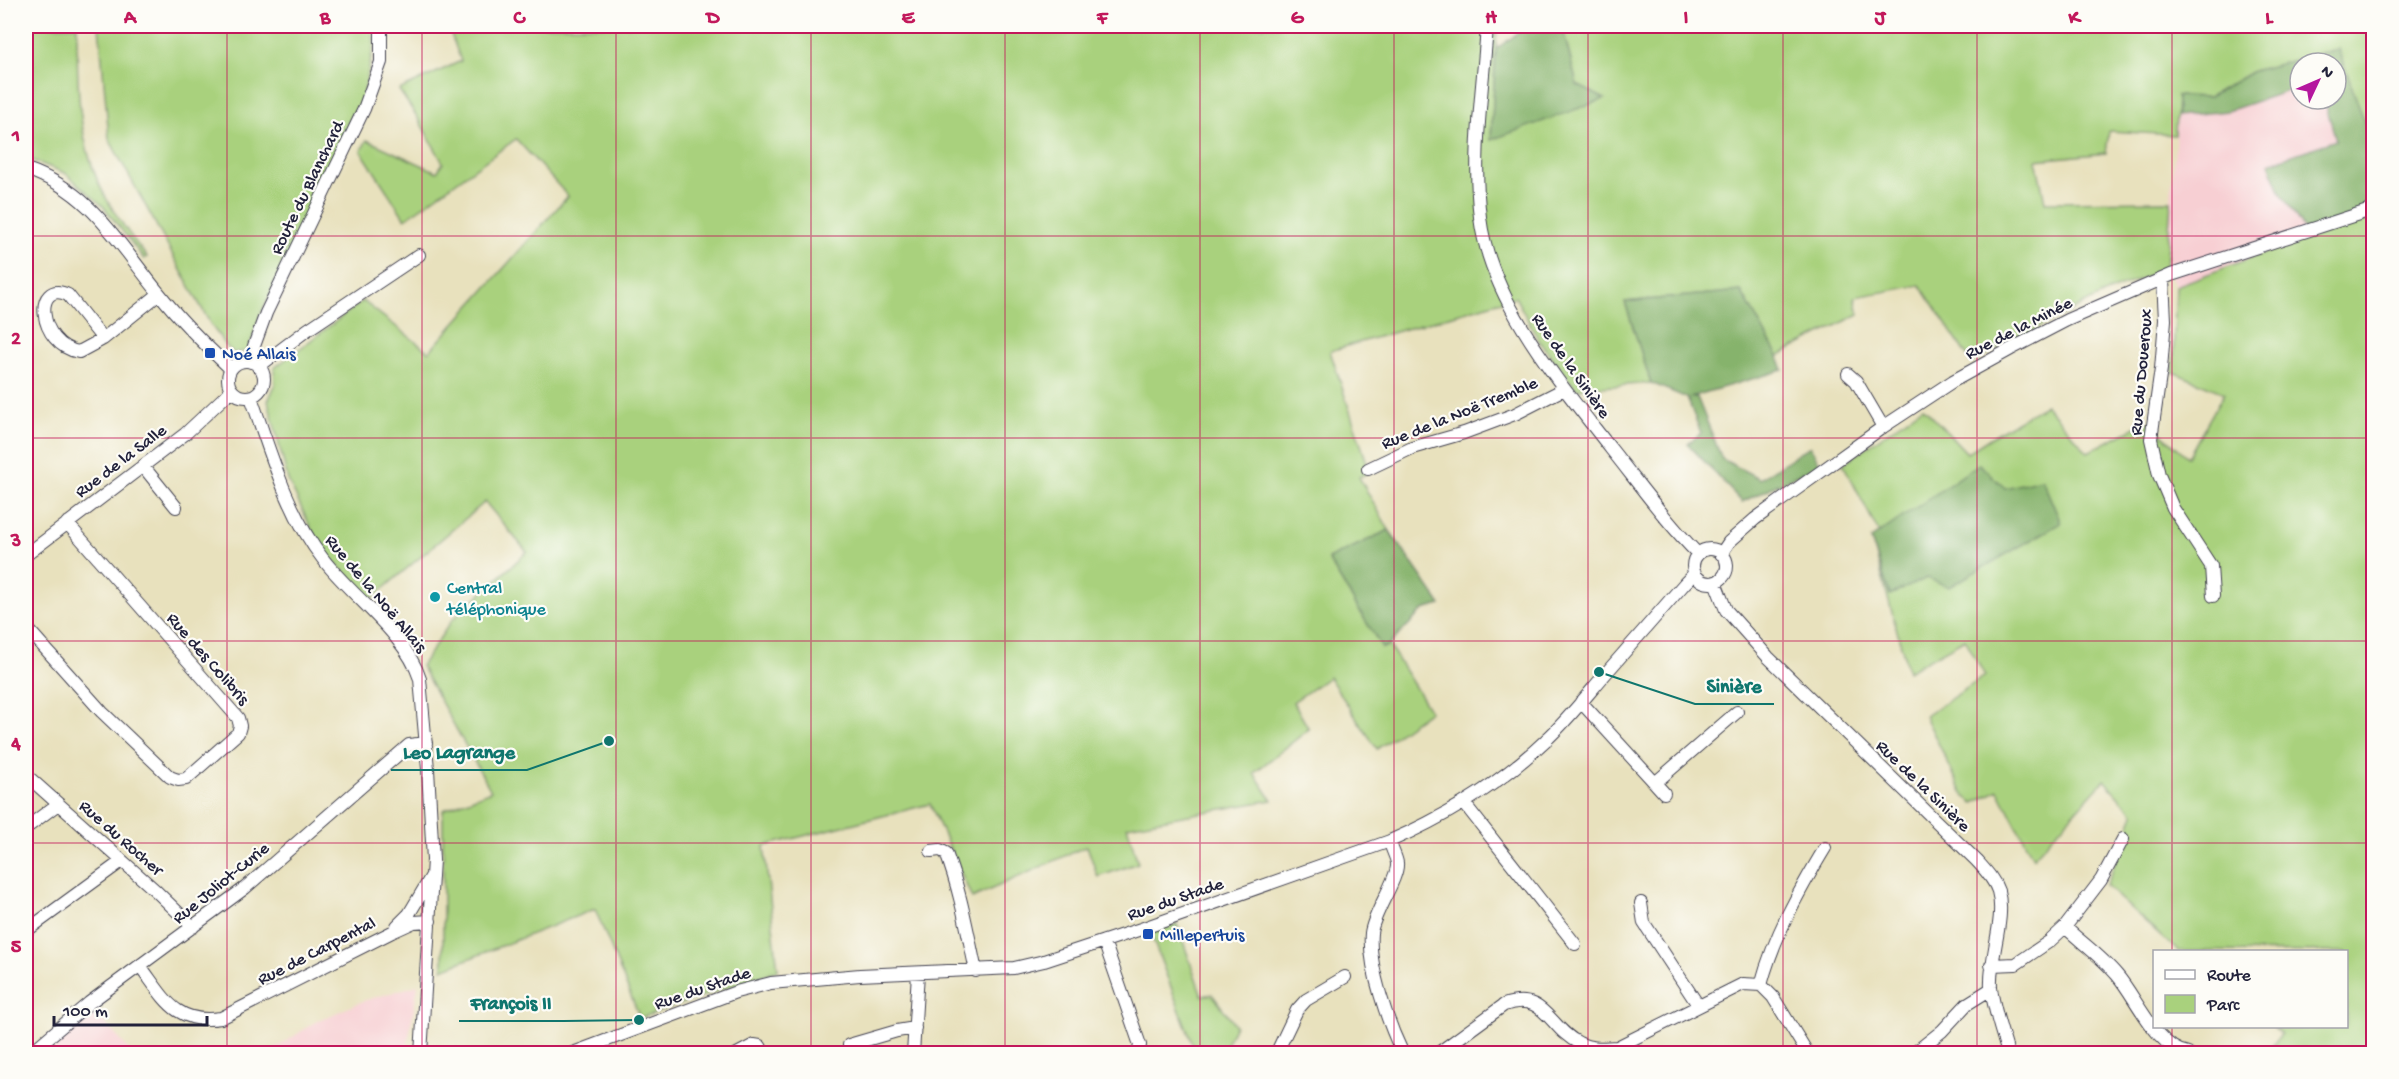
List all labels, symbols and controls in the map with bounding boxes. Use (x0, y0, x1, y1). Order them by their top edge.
text: A (123, 8, 138, 31)
text: B (319, 8, 331, 31)
text: C (513, 8, 527, 31)
text: D (704, 8, 720, 31)
text: E (902, 8, 916, 31)
text: F (1096, 8, 1109, 31)
text: G (1291, 8, 1305, 31)
text: H (1485, 8, 1497, 31)
text: I (1684, 8, 1689, 31)
text: J (1874, 8, 1887, 31)
text: K (2067, 8, 2082, 31)
text: L (2265, 8, 2274, 31)
north arrow (2288, 51, 2348, 111)
text: N (2316, 63, 2337, 84)
street label: Route du Blanchard (267, 117, 350, 258)
text: 1 (11, 126, 20, 149)
street label: Rue de la Minée (1962, 293, 2077, 365)
street label: Rue du Doueroux (2126, 307, 2159, 436)
street label: Rue de la Sinière (1526, 310, 1614, 424)
text: 2 (11, 329, 21, 352)
place label: Noé Allais (222, 345, 297, 366)
marker: Noé Allais (203, 346, 217, 360)
street label: Rue de la Noë Tremble (1379, 373, 1542, 455)
street label: Rue de la Salle (72, 420, 172, 503)
text: 3 (10, 531, 21, 554)
street label: Rue de la Noë Allais (320, 531, 431, 659)
place label: Central téléphonique (446, 579, 546, 621)
marker: Central téléphonique (428, 590, 442, 604)
street label: Rue des Colibris (161, 609, 254, 711)
callout: Sinière (1695, 666, 1774, 704)
text: Sinière (1706, 677, 1762, 700)
callout: Leo Lagrange (391, 732, 527, 770)
text: 4 (10, 734, 21, 757)
street label: Rue de la Sinière (1871, 736, 1974, 838)
text: Leo Lagrange (403, 743, 516, 766)
street label: Rue du Rocher (74, 797, 168, 882)
street label: Rue Joliot-Curie (169, 838, 275, 929)
street label: Rue du Stade (1125, 874, 1227, 927)
street label: Rue de Carpental (255, 913, 380, 991)
place label: Millepertuis (1160, 926, 1246, 947)
marker: Millepertuis (1141, 927, 1155, 941)
text: 5 (11, 937, 22, 960)
legend (2153, 950, 2348, 1028)
street label: Rue du Stade (652, 963, 754, 1016)
text: Route (2207, 966, 2252, 987)
callout: François II (459, 983, 564, 1021)
scale bar (54, 989, 207, 1027)
text: François II (469, 994, 552, 1017)
text: Parc (2206, 996, 2240, 1017)
text: 100 m (62, 1002, 108, 1023)

